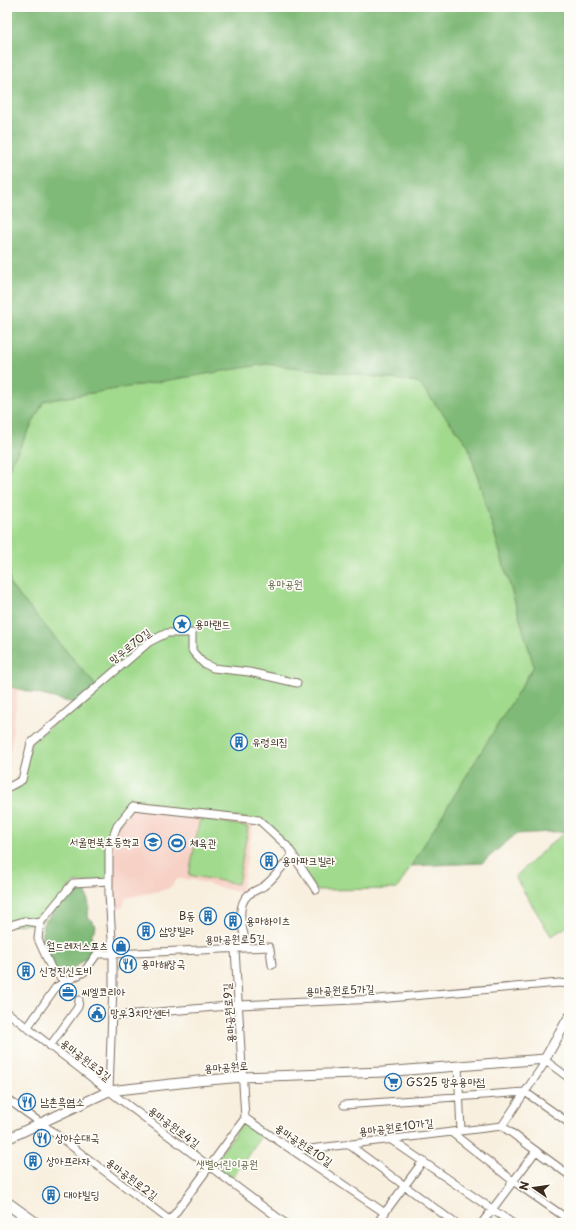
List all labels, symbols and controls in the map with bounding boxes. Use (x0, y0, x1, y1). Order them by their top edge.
park label: 용마공원 (267, 575, 303, 592)
place icon: 용마랜드 (172, 614, 192, 634)
place label: 용마랜드 (195, 615, 231, 632)
street label: 망우로70길 (105, 624, 155, 668)
building icon: 유령의집 (229, 732, 249, 752)
place label: 유령의집 (252, 733, 287, 750)
school or university icon: 서울면북초등학교 (143, 832, 163, 852)
place label: 서울면북초등학교 (69, 833, 140, 850)
sports icon: 체육관 (167, 833, 187, 853)
place label: 체육관 (190, 834, 217, 851)
building icon: 용마파크빌라 (259, 851, 279, 871)
place label: 용마파크빌라 (282, 852, 335, 869)
building icon: B동 (198, 906, 218, 926)
place label: B동 (179, 907, 195, 924)
building icon: 용마하이츠 (223, 911, 243, 931)
place label: 용마하이츠 (246, 912, 290, 929)
building icon: 삼양빌라 (136, 921, 156, 941)
place label: 삼양빌라 (159, 922, 195, 939)
street label: 용마공원로5길 (205, 929, 265, 948)
shop icon: 월드레저스포츠 (111, 936, 131, 956)
place label: 월드레저스포츠 (46, 937, 108, 954)
restaurant icon: 용마해장국 (118, 954, 138, 974)
place label: 용마해장국 (141, 955, 185, 972)
building icon: 신경진신도비 (16, 961, 36, 981)
place label: 신경진신도비 (39, 962, 92, 979)
street label: 용마공원로5가길 (305, 980, 375, 999)
office icon: 씨엘코리아 (58, 982, 78, 1002)
place label: 씨엘코리아 (81, 983, 125, 1000)
street label: 용마공원로9길 (218, 983, 239, 1043)
public building icon: 망우3치안센터 (87, 1003, 107, 1023)
place label: 망우3치안센터 (110, 1004, 170, 1021)
street label: 용마공원로3길 (57, 1034, 115, 1085)
street label: 용마공원로 (203, 1056, 249, 1077)
supermarket icon: GS25 망우용마점 (383, 1072, 403, 1092)
place label: GS25 망우용마점 (406, 1073, 485, 1090)
restaurant icon: 남촌흑염소 (17, 1092, 37, 1112)
place label: 남촌흑염소 (40, 1093, 84, 1110)
street label: 용마공원로4길 (145, 1102, 204, 1152)
street label: 용마공원로10가길 (358, 1113, 434, 1140)
street label: 용마공원로10길 (272, 1119, 337, 1170)
restaurant icon: 상아순대국 (32, 1128, 52, 1148)
place label: 상아순대국 (55, 1129, 99, 1146)
building icon: 상아프라자 (23, 1151, 43, 1171)
place label: 상아프라자 (46, 1152, 90, 1169)
street label: 용마공원로2길 (103, 1153, 162, 1204)
park label: 샛별어린이공원 (196, 1155, 258, 1172)
north arrow (514, 1168, 554, 1208)
text: N (515, 1179, 533, 1192)
building icon: 대야빌딩 (41, 1185, 61, 1205)
place label: 대야빌딩 (64, 1186, 99, 1203)

